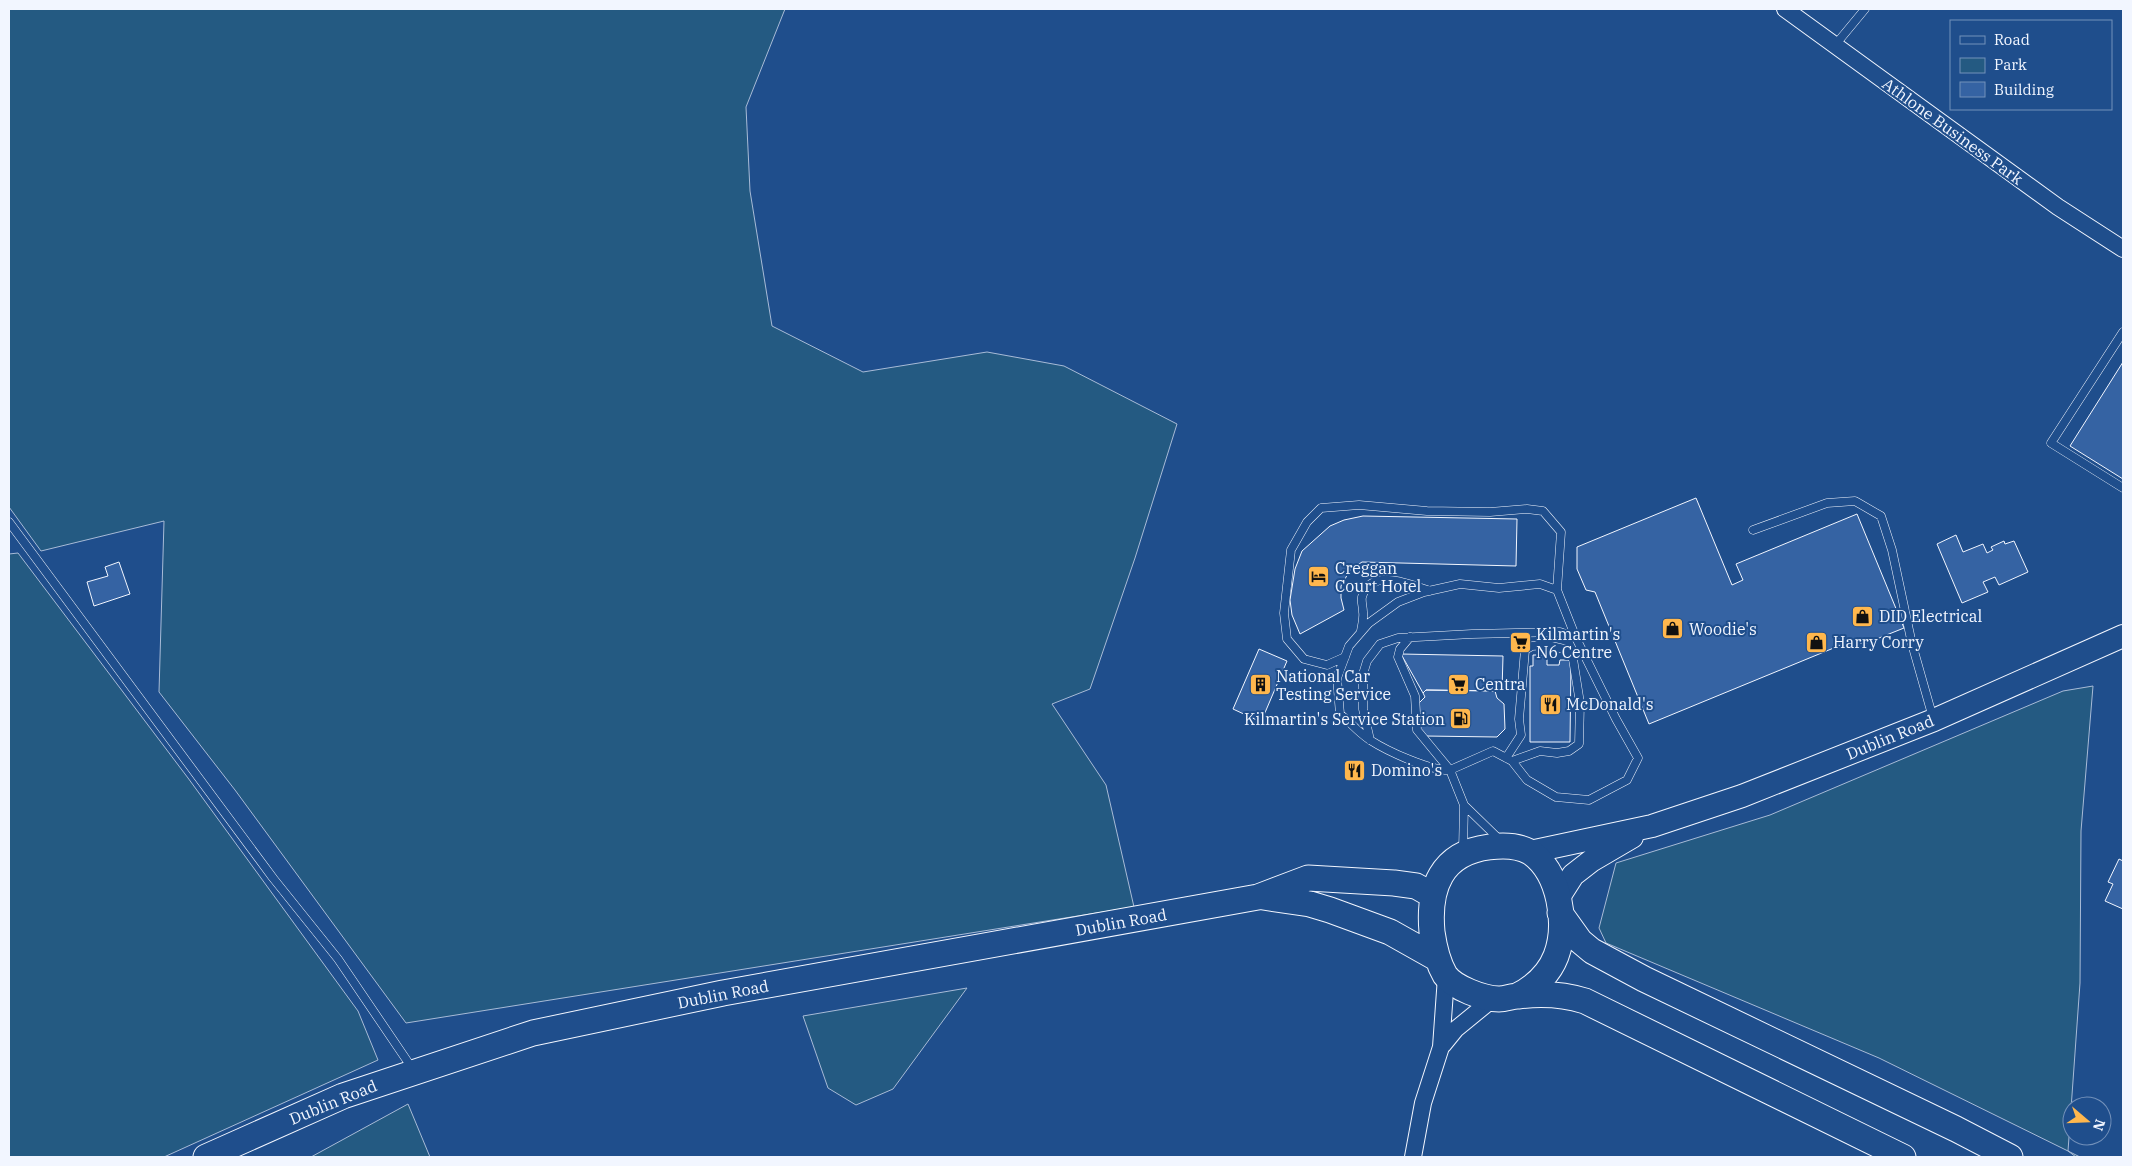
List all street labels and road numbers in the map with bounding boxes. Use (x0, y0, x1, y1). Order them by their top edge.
street label: Athlone Business Park (1879, 73, 2028, 189)
street label: Dublin Road (1843, 710, 1937, 764)
street label: Dublin Road (1074, 904, 1169, 940)
street label: Dublin Road (676, 975, 771, 1013)
street label: Dublin Road (286, 1075, 380, 1129)

